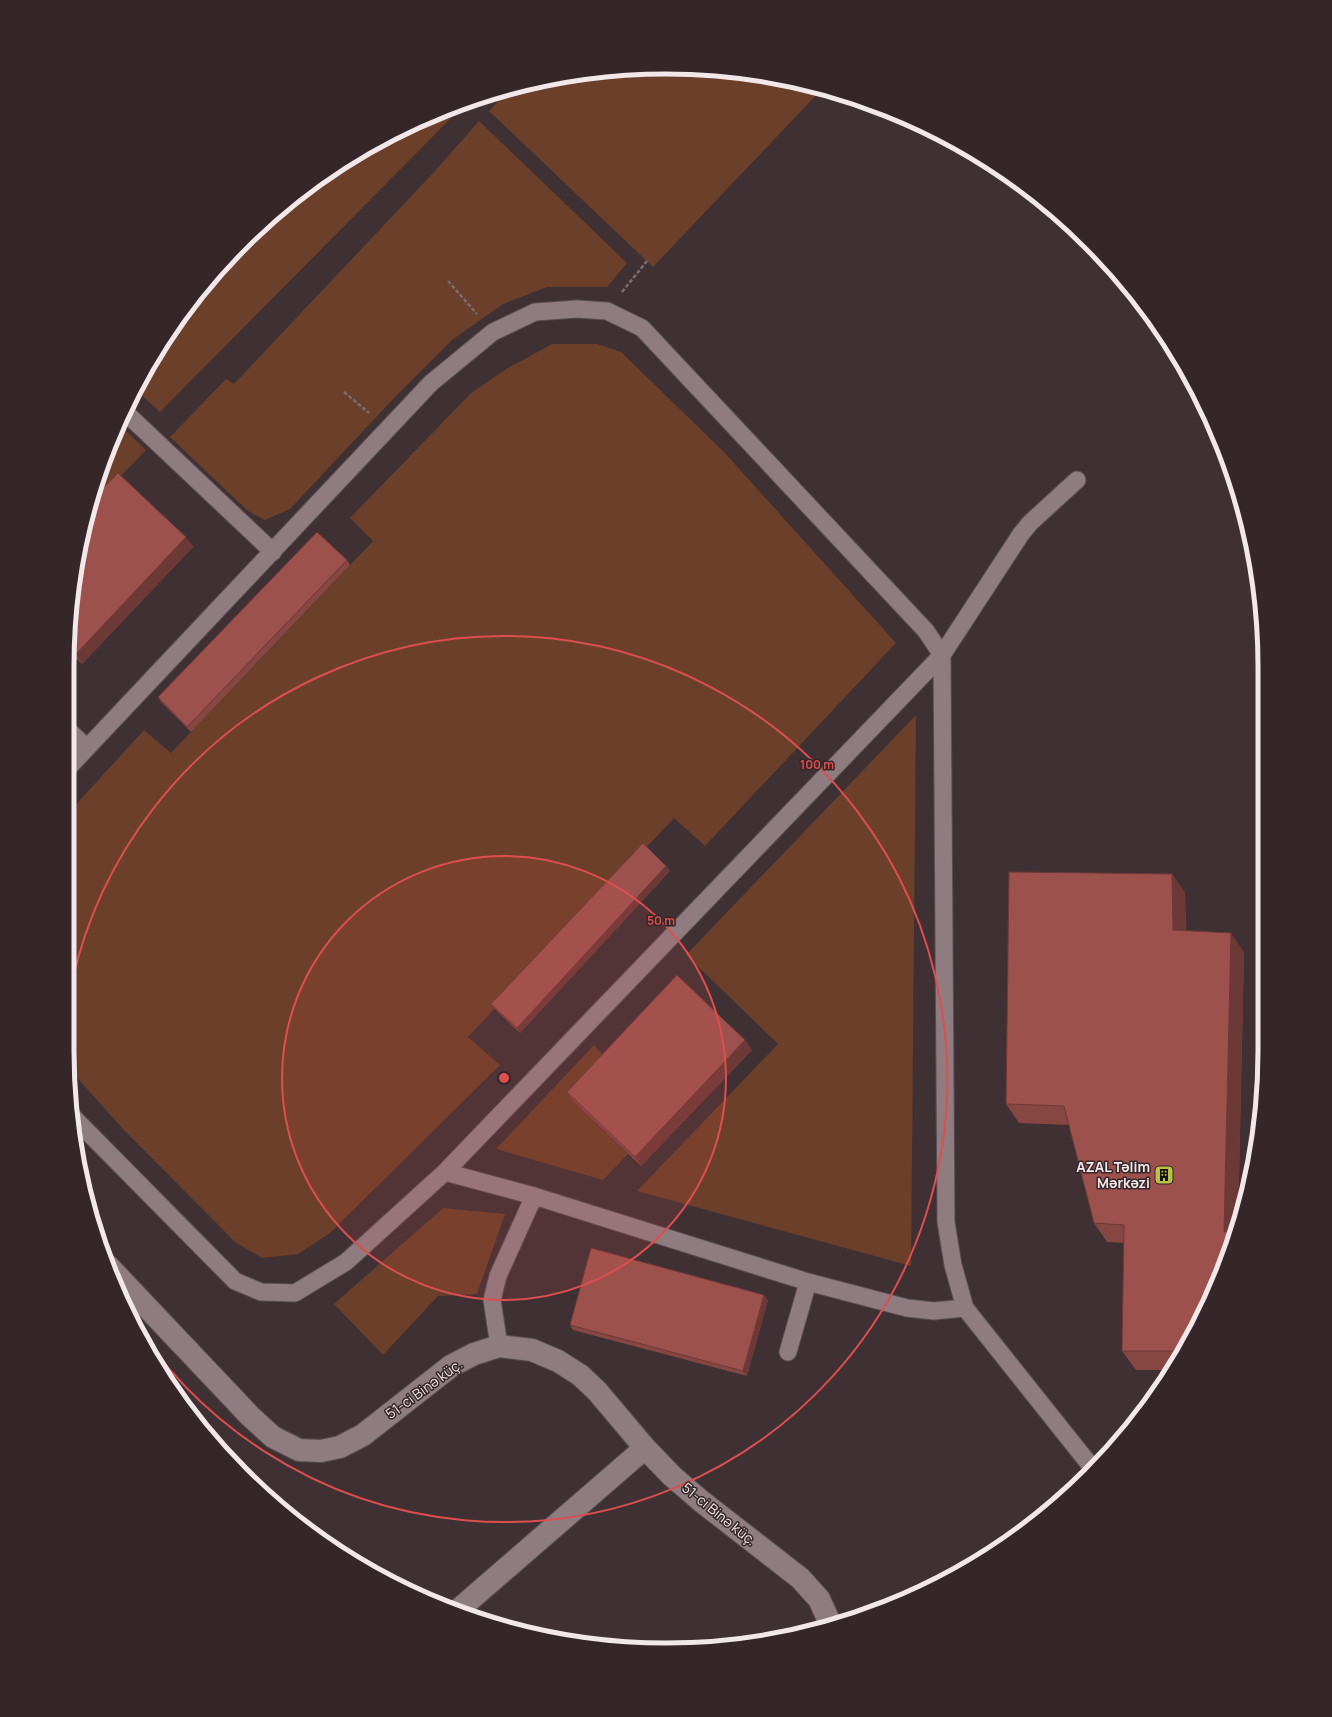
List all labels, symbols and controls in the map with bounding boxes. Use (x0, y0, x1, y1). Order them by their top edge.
text: 100 m (800, 756, 834, 773)
text: 50 m (647, 912, 675, 929)
centre of rings (497, 1071, 511, 1085)
place label: AZAL Təlim Mərkəzi (1076, 1157, 1150, 1192)
building icon: AZAL Təlim Mərkəzi (1153, 1164, 1175, 1186)
street label: 51-ci Binə küç. (382, 1354, 466, 1423)
street label: 51-ci Binə küç. (678, 1478, 760, 1549)

